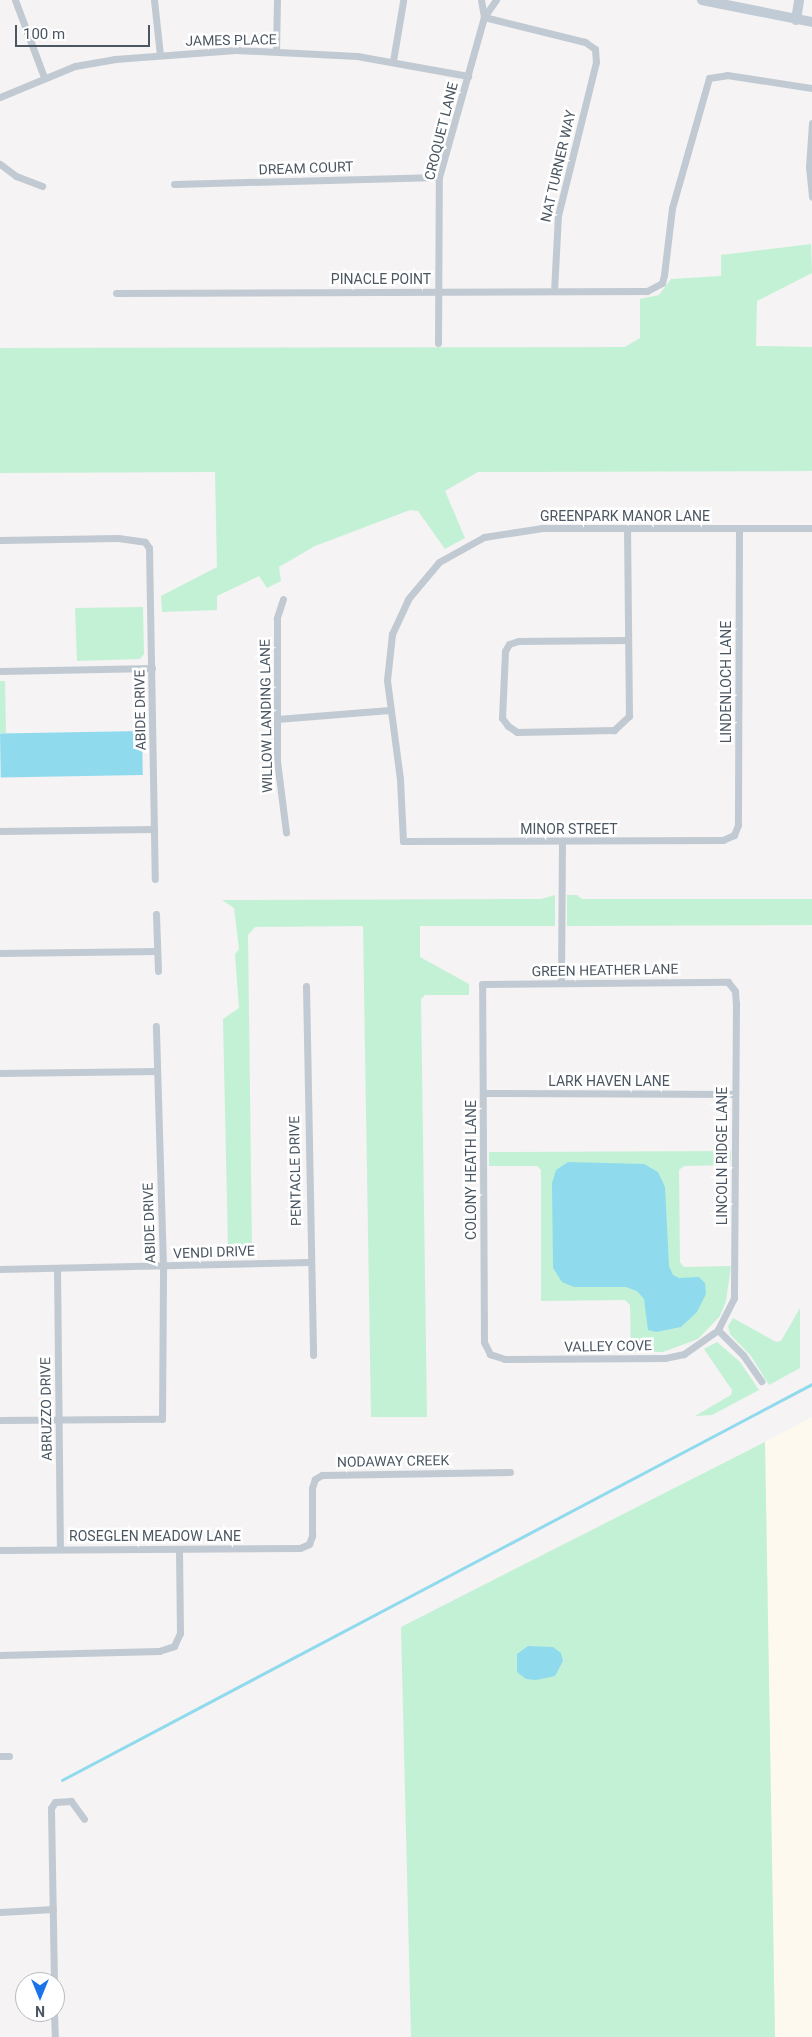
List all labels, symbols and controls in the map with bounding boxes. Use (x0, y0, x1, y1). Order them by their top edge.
scale bar (18, 15, 152, 47)
text: 100 m (23, 25, 65, 43)
street label: JAMES PLACE (185, 31, 277, 49)
street label: CROQUET LANE (421, 80, 461, 182)
street label: NAT TURNER WAY (537, 108, 579, 224)
street label: DREAM COURT (258, 158, 354, 178)
street label: PINACLE POINT (331, 271, 431, 287)
street label: GREENPARK MANOR LANE (540, 508, 710, 524)
street label: LINDENLOCH LANE (718, 621, 734, 743)
street label: WILLOW LANDING LANE (256, 639, 276, 793)
street label: ABIDE DRIVE (131, 669, 149, 751)
street label: MINOR STREET (520, 821, 618, 837)
street label: GREEN HEATHER LANE (531, 960, 679, 980)
street label: LARK HAVEN LANE (548, 1073, 670, 1089)
street label: LINCOLN RIDGE LANE (714, 1087, 730, 1225)
street label: COLONY HEATH LANE (463, 1100, 479, 1240)
street label: PENTACLE DRIVE (286, 1116, 304, 1226)
street label: ABIDE DRIVE (139, 1182, 159, 1264)
street label: VENDI DRIVE (173, 1242, 255, 1262)
street label: VALLEY COVE (564, 1337, 652, 1355)
street label: ABRUZZO DRIVE (37, 1357, 55, 1461)
street label: NODAWAY CREEK (337, 1452, 449, 1470)
street label: ROSEGLEN MEADOW LANE (69, 1528, 241, 1544)
north arrow (15, 1972, 65, 2022)
text: N (35, 2003, 45, 2019)

